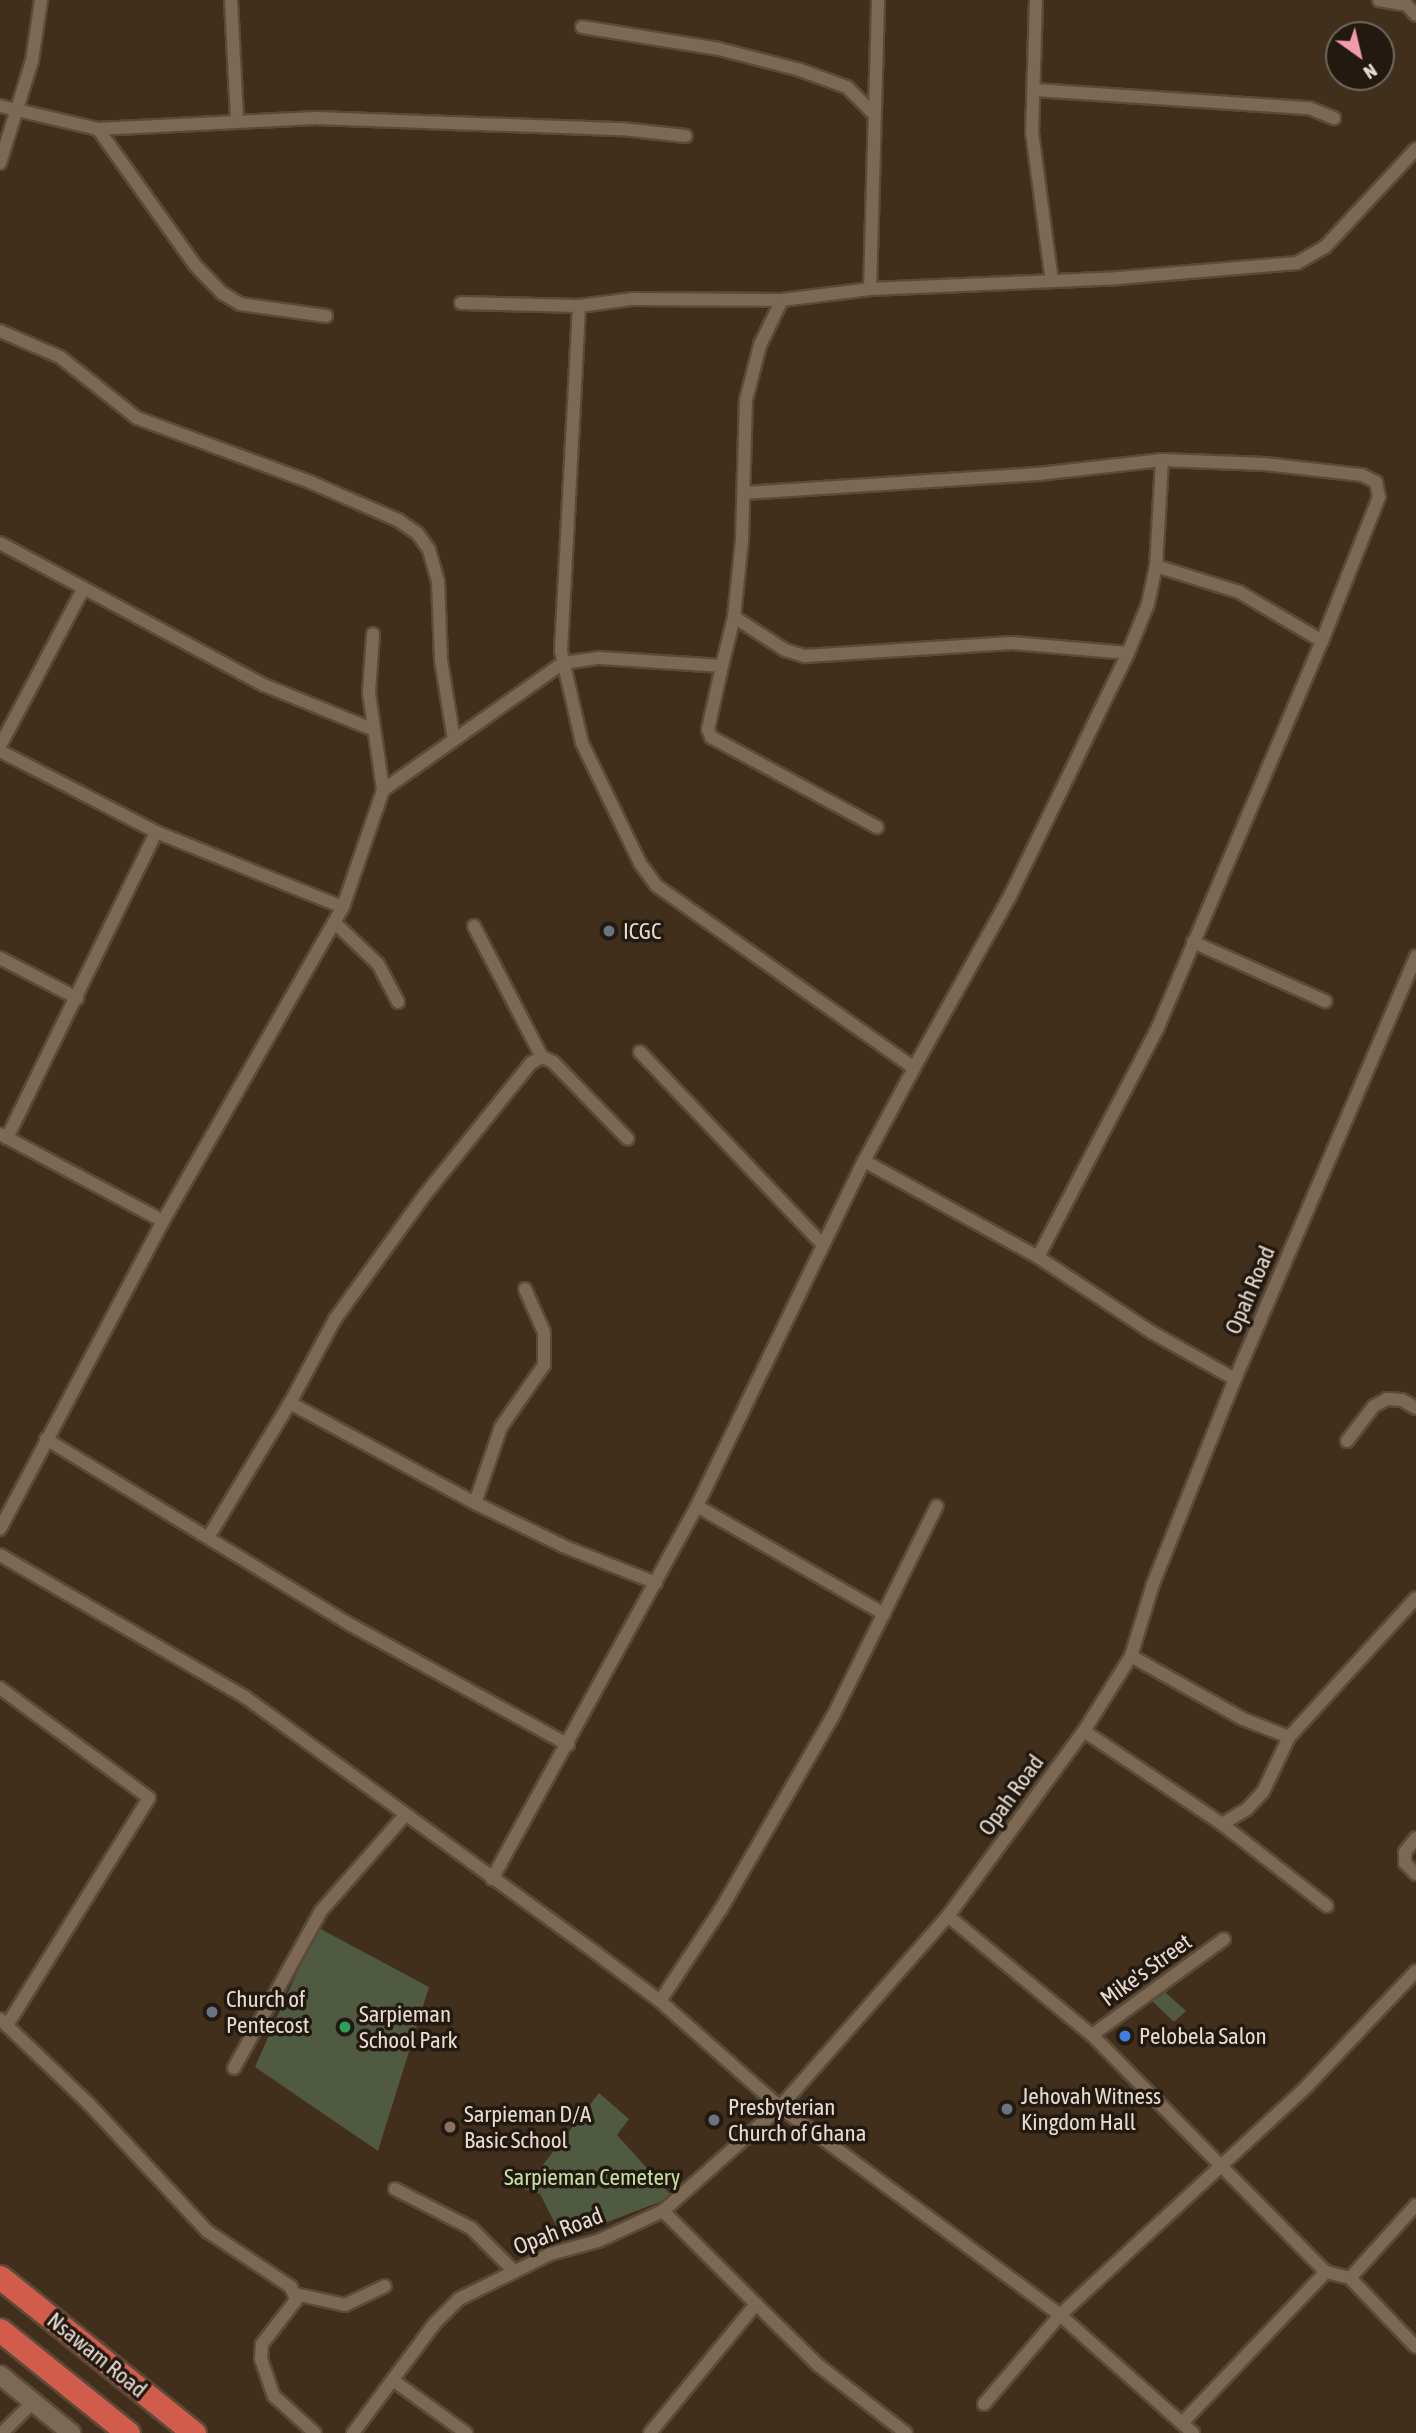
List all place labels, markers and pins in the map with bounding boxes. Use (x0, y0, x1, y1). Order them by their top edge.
place label: ICGC (623, 917, 661, 945)
marker: ICGC (601, 923, 617, 939)
place label: Church of Pentecost (226, 1985, 309, 2039)
place label: Sarpieman School Park (359, 2000, 458, 2054)
marker: Church of Pentecost (204, 2004, 220, 2020)
marker: Sarpieman School Park (337, 2019, 353, 2035)
place label: Pelobela Salon (1139, 2022, 1267, 2050)
marker: Pelobela Salon (1117, 2028, 1133, 2044)
place label: Jehovah Witness Kingdom Hall (1021, 2082, 1161, 2136)
place label: Presbyterian Church of Ghana (728, 2093, 866, 2147)
place label: Sarpieman D/A Basic School (464, 2100, 591, 2154)
marker: Jehovah Witness Kingdom Hall (999, 2101, 1015, 2117)
marker: Presbyterian Church of Ghana (706, 2112, 722, 2128)
marker: Sarpieman D/A Basic School (442, 2119, 458, 2135)

